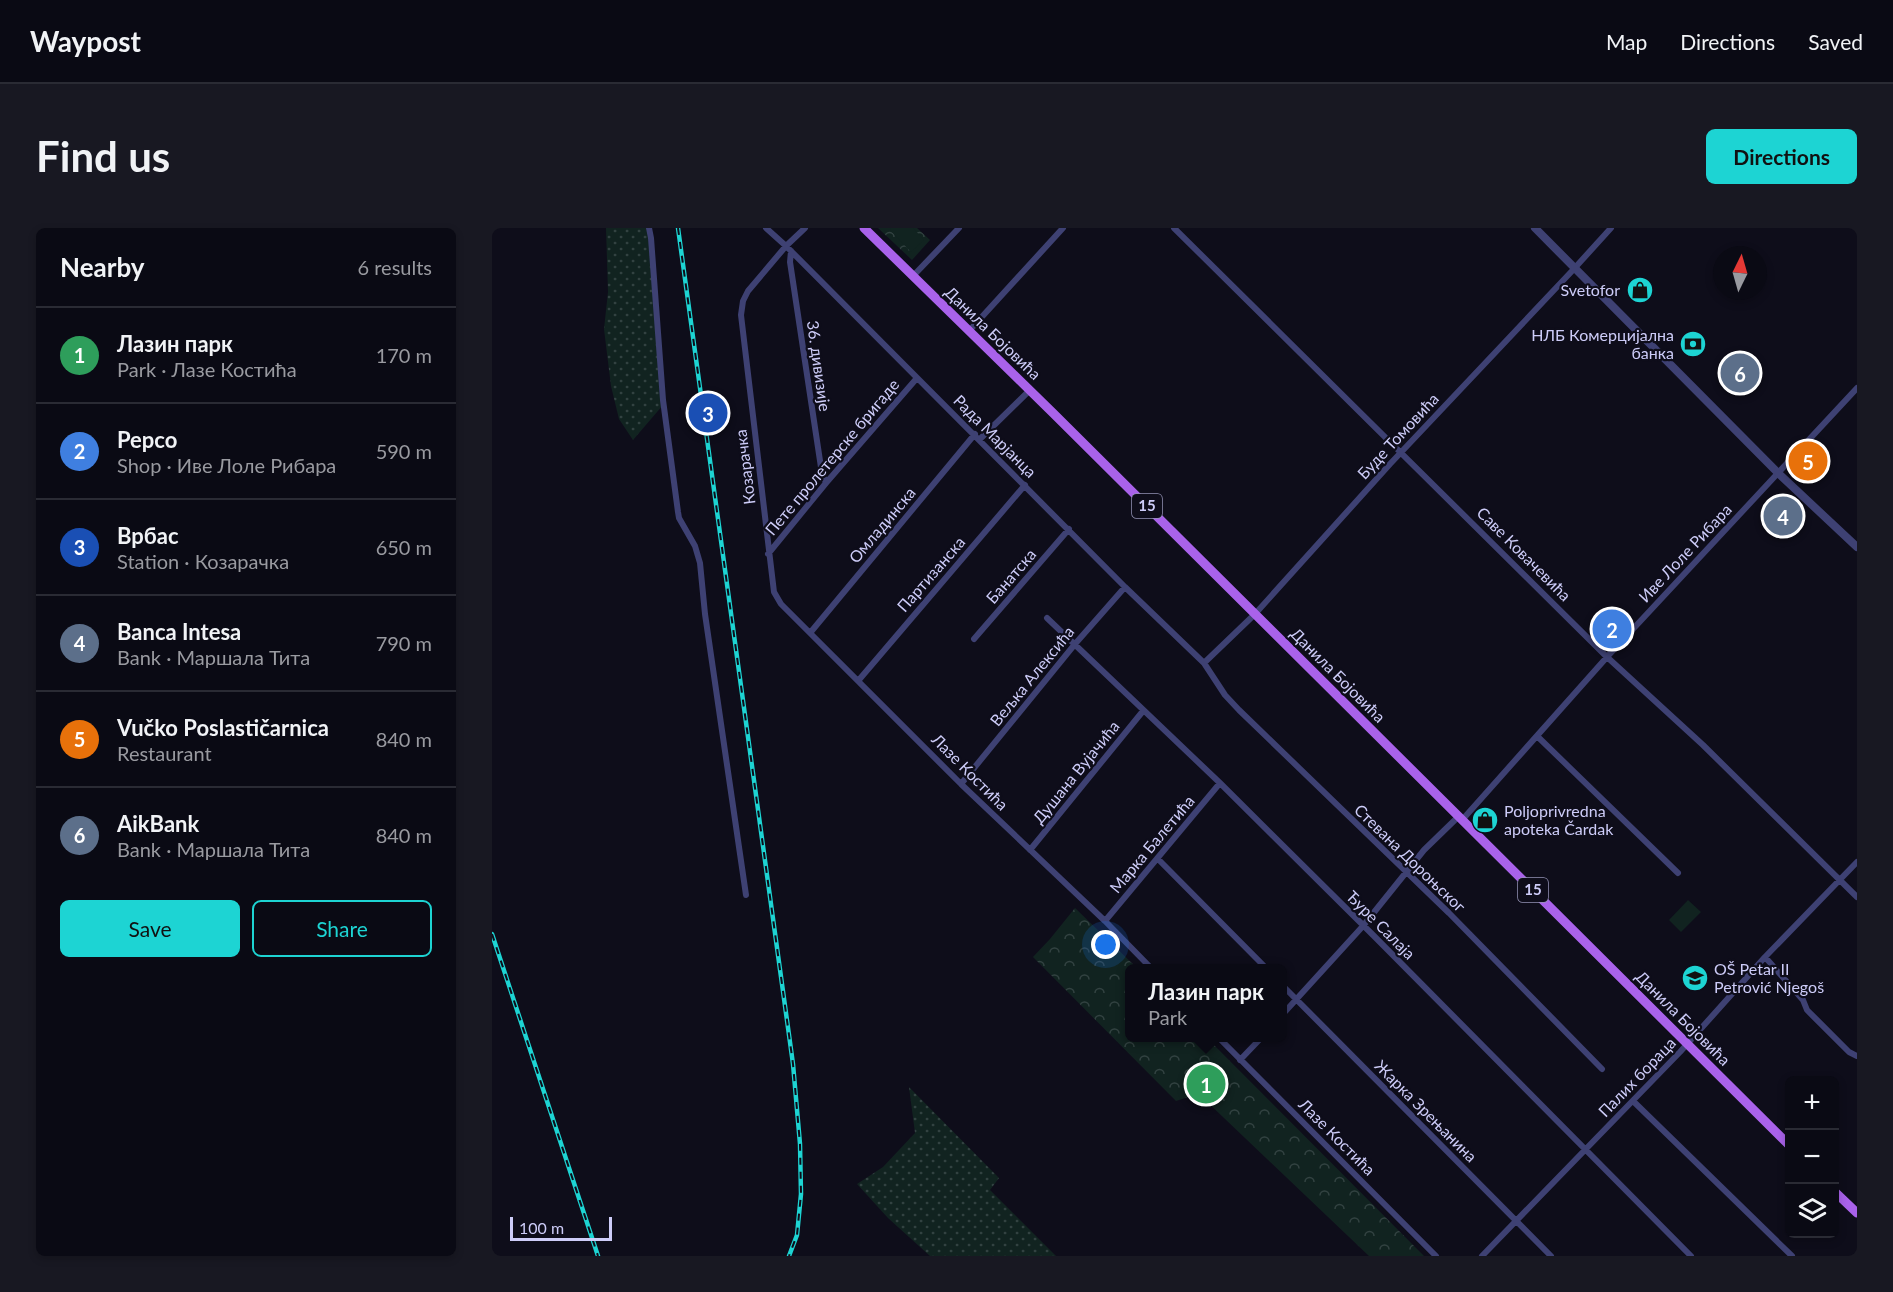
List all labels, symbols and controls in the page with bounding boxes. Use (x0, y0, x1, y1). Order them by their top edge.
text: Waypost (30, 24, 141, 58)
text: Map (1606, 29, 1647, 54)
text: Directions (1680, 29, 1775, 54)
text: Saved (1808, 29, 1863, 54)
button: Directions (1706, 129, 1857, 184)
text: Find us (36, 131, 170, 181)
north arrow (1713, 246, 1767, 300)
text: Nearby (60, 251, 145, 283)
text: 6 results (357, 255, 432, 279)
shop icon: Svetofor (1625, 275, 1655, 305)
place label: Svetofor (1560, 280, 1620, 299)
street label: Данила Бојовића (941, 282, 1045, 383)
street label: 36. дивизије (804, 319, 835, 412)
place label: НЛБ Комерцијална банка (1531, 325, 1674, 362)
bank icon: НЛБ Комерцијална банка (1678, 329, 1708, 359)
text: Лазин парк (117, 330, 233, 357)
text: 1 (74, 343, 85, 367)
text: 170 m (376, 343, 432, 367)
pin: 6 (1720, 350, 1760, 396)
text: Park · Лазе Костића (117, 357, 297, 381)
street label: Пете пролетерске бригаде (761, 375, 903, 539)
street label: Буде Томовића (1353, 389, 1442, 482)
pin: 3 (688, 390, 728, 435)
street label: Рада Марјанца (950, 390, 1041, 481)
text: Pepco (117, 426, 177, 453)
street label: Козарачка (730, 428, 759, 506)
pin: 5 (1788, 438, 1828, 484)
text: 2 (74, 439, 85, 463)
text: 590 m (376, 439, 432, 463)
text: Shop · Иве Лоле Рибара (117, 453, 336, 477)
street label: Омладинска (844, 483, 919, 566)
road number: 15 (1132, 494, 1162, 518)
pin: 4 (1764, 494, 1802, 538)
street label: Иве Лоле Рибара (1634, 500, 1735, 606)
street label: Саве Ковачевића (1473, 503, 1575, 605)
text: Врбас (117, 522, 179, 549)
street label: Партизанска (893, 532, 968, 615)
text: 3 (74, 535, 85, 559)
text: 650 m (376, 535, 432, 559)
street label: Банатска (982, 544, 1040, 607)
text: Station · Козарачка (117, 549, 289, 573)
pin: 2 (1592, 606, 1632, 652)
text: Banca Intesa (117, 618, 241, 645)
street label: Вељка Алексића (986, 622, 1078, 729)
street label: Данила Бојовића (1287, 623, 1390, 726)
text: 4 (74, 631, 85, 655)
text: 790 m (376, 631, 432, 655)
text: Bank · Маршала Тита (117, 645, 310, 669)
text: Vučko Poslastičarnica (117, 714, 329, 741)
street label: Душана Вујачића (1028, 716, 1123, 827)
text: 5 (74, 727, 85, 751)
text: 840 m (376, 727, 432, 751)
street label: Лазе Костића (928, 729, 1012, 814)
text: Restaurant (117, 741, 212, 765)
street label: Марка Балетића (1105, 791, 1198, 896)
street label: Стевана Дороњског (1351, 800, 1470, 916)
place label: Poljoprivredna apoteka Čardak (1504, 801, 1614, 838)
shop icon: Poljoprivredna apoteka Čardak (1470, 805, 1500, 835)
text: AikBank (117, 810, 199, 837)
text: 6 (74, 823, 85, 847)
text: 840 m (376, 823, 432, 847)
text: Bank · Маршала Тита (117, 837, 310, 861)
road number: 15 (1518, 878, 1548, 902)
street label: Ђуре Салаја (1343, 887, 1419, 963)
button: Save (60, 900, 240, 957)
button: Share (252, 900, 432, 957)
your location (1091, 930, 1120, 959)
place label: OŠ Petar II Petrović Njegoš (1714, 959, 1824, 996)
school or university icon: OŠ Petar II Petrović Njegoš (1680, 963, 1710, 993)
popup (1125, 964, 1287, 1042)
street label: Данила Бојовића (1632, 966, 1735, 1069)
text: Лазин парк (1148, 978, 1264, 1005)
text: Park (1148, 1005, 1187, 1029)
street label: Палих бораца (1594, 1033, 1679, 1120)
street label: Жарка Зрењанина (1371, 1056, 1481, 1166)
pin: 1 (1186, 1062, 1226, 1106)
map controls (1785, 1076, 1839, 1238)
button: + (1785, 1076, 1839, 1130)
street label: Лазе Костића (1295, 1094, 1379, 1179)
button: − (1785, 1130, 1839, 1184)
button: layers (1785, 1184, 1839, 1238)
scale bar (510, 1214, 612, 1242)
text: 100 m (519, 1218, 564, 1237)

